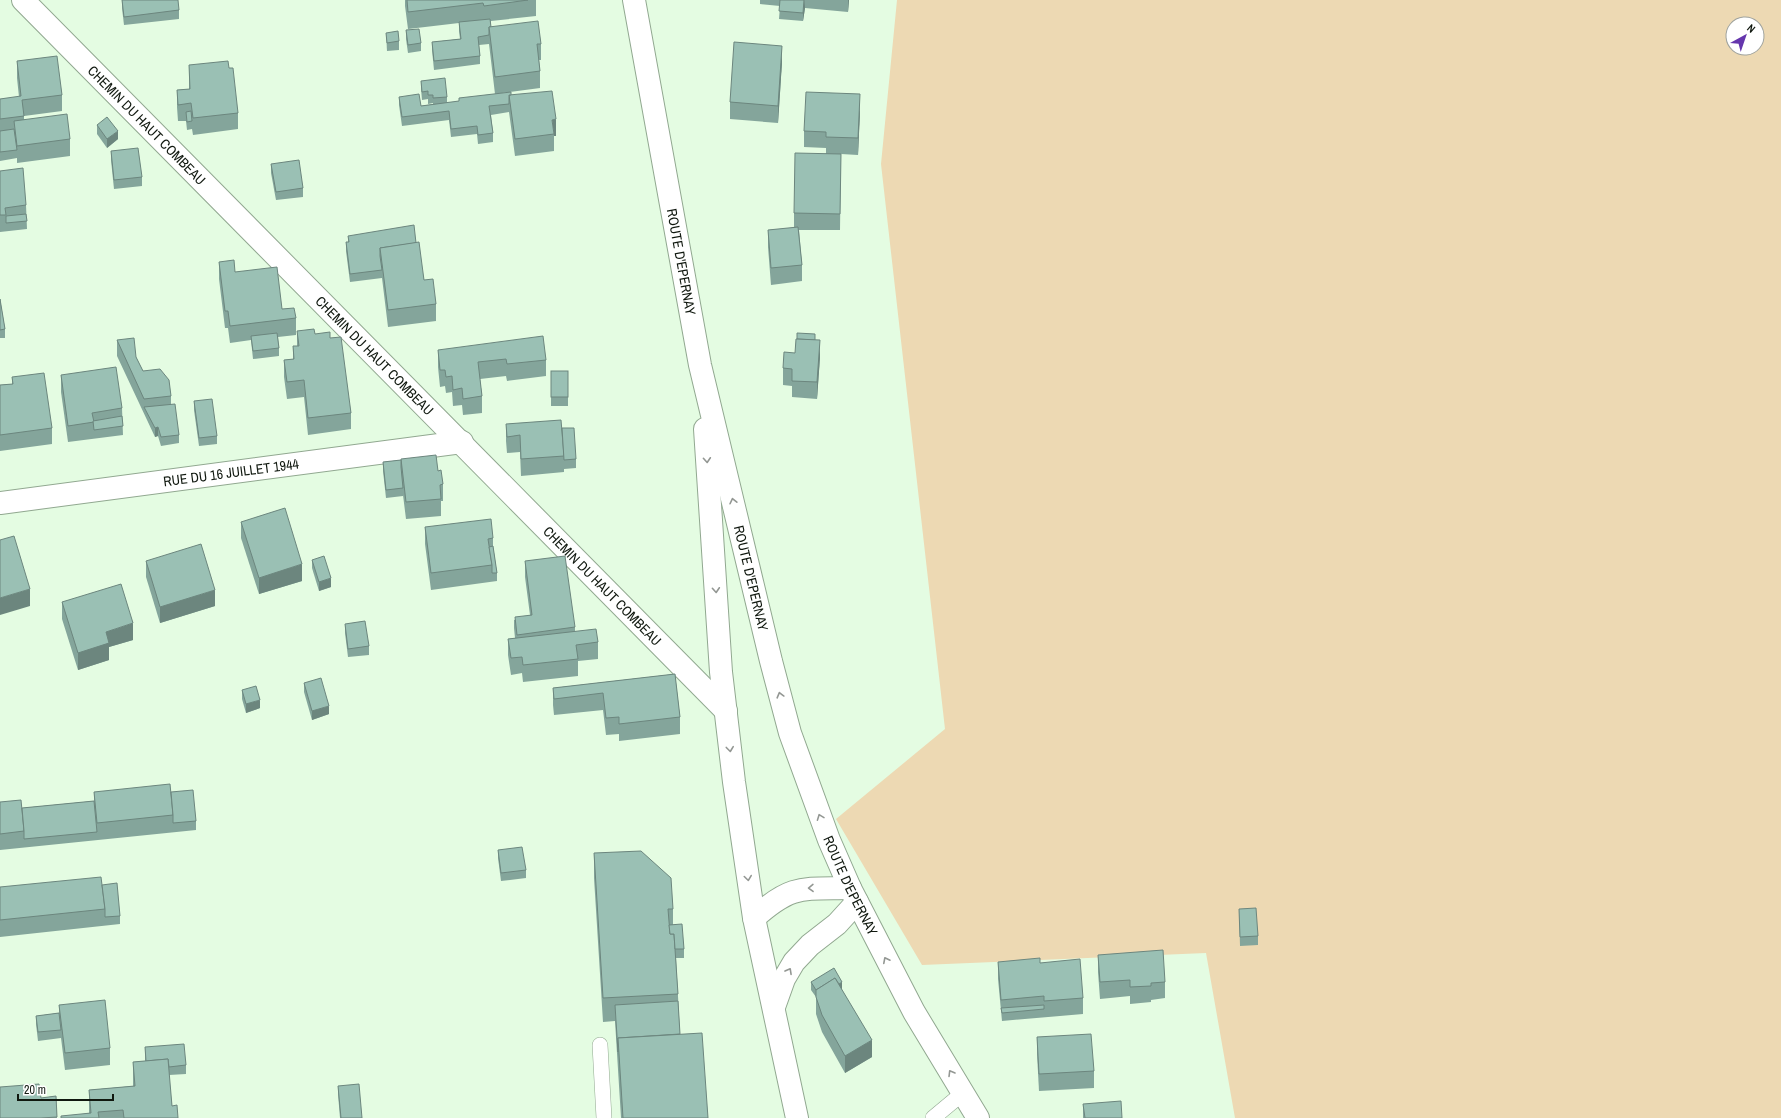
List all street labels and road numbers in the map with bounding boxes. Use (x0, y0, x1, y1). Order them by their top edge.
street label: CHEMIN DU HAUT COMBEAU (84, 62, 210, 189)
street label: ROUTE D'EPERNAY (663, 207, 700, 317)
street label: CHEMIN DU HAUT COMBEAU (312, 292, 437, 419)
street label: RUE DU 16 JUILLET 1944 (162, 455, 300, 490)
street label: CHEMIN DU HAUT COMBEAU (539, 522, 665, 649)
street label: ROUTE D'EPERNAY (730, 523, 773, 633)
street label: ROUTE D'EPERNAY (819, 833, 882, 939)

